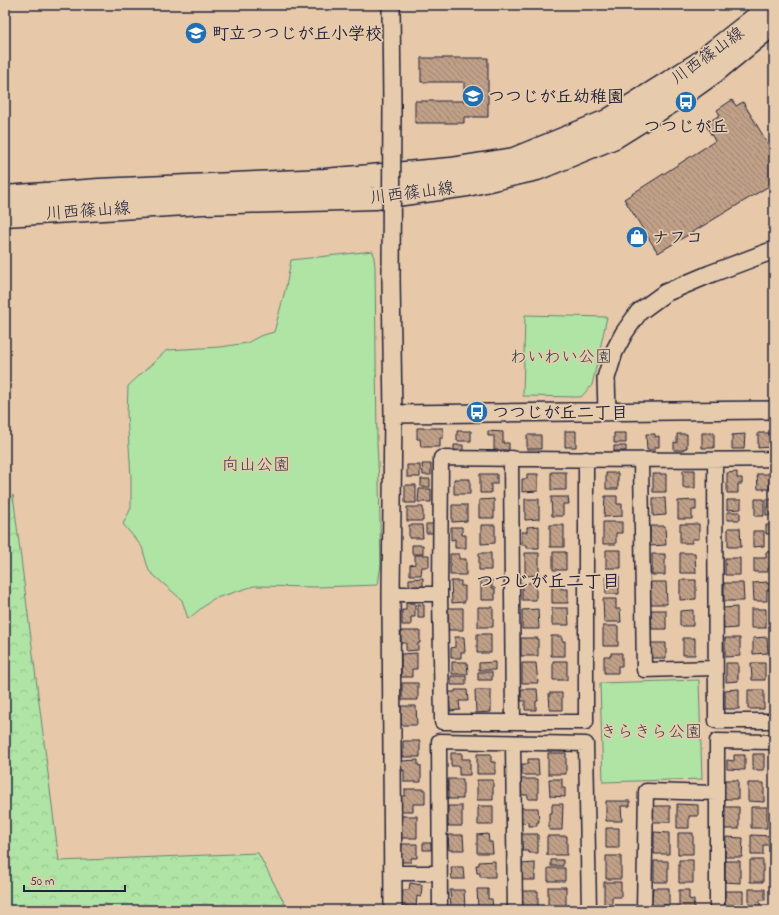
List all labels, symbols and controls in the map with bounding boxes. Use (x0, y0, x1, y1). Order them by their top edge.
school or university icon: 町立つつじが丘小学校 (183, 20, 209, 46)
street label: 川西篠山線 (666, 21, 750, 91)
place label: 町立つつじが丘小学校 (212, 22, 382, 47)
school or university icon: つつじが丘幼稚園 (460, 83, 486, 109)
place label: つつじが丘幼稚園 (488, 85, 624, 110)
bus stop icon: つつじが丘 (673, 89, 699, 115)
place label: つつじが丘 (644, 115, 729, 140)
street label: 川西篠山線 (368, 176, 456, 211)
street label: 川西篠山線 (45, 196, 131, 227)
shop icon: ナフコ (624, 224, 650, 250)
place label: ナフコ (652, 226, 703, 251)
park label: わいわい公園 (510, 345, 612, 370)
bus stop icon: つつじが丘二丁目 (464, 399, 490, 425)
place label: つつじが丘二丁目 (492, 401, 628, 426)
park label: 向山公園 (222, 453, 290, 478)
district label: つつじが丘二丁目 (476, 570, 620, 596)
park label: きらきら公園 (600, 720, 702, 745)
scale bar (24, 867, 125, 893)
text: 50 m (30, 873, 54, 891)

